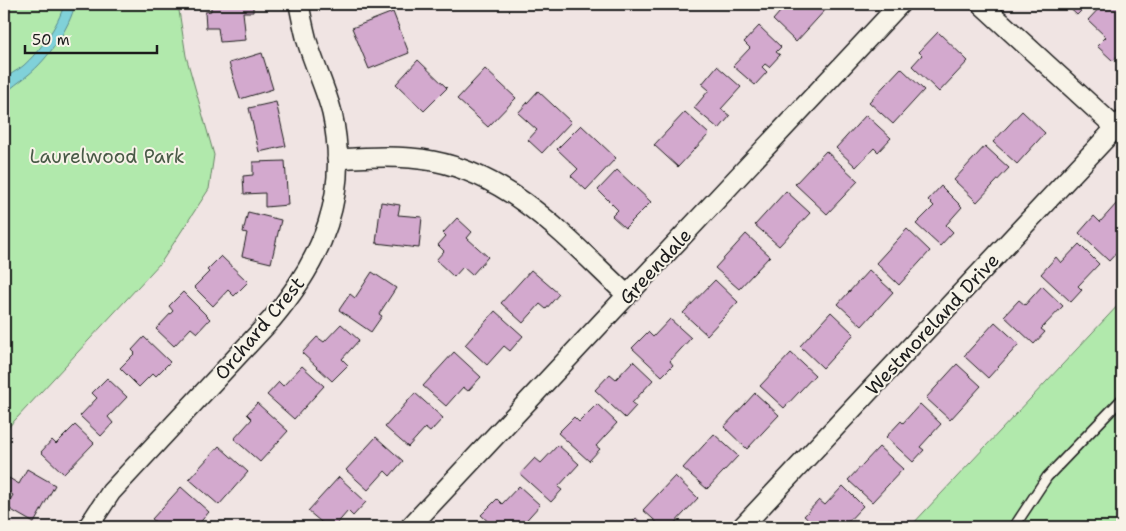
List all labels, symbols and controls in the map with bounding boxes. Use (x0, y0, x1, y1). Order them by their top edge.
scale bar (25, 22, 158, 54)
text: 50 m (32, 30, 70, 50)
park label: Laurelwood Park (29, 144, 185, 169)
street label: Greendale (614, 223, 697, 310)
street label: Westmoreland Drive (860, 248, 1005, 401)
street label: Orchard Crest (209, 272, 310, 385)

